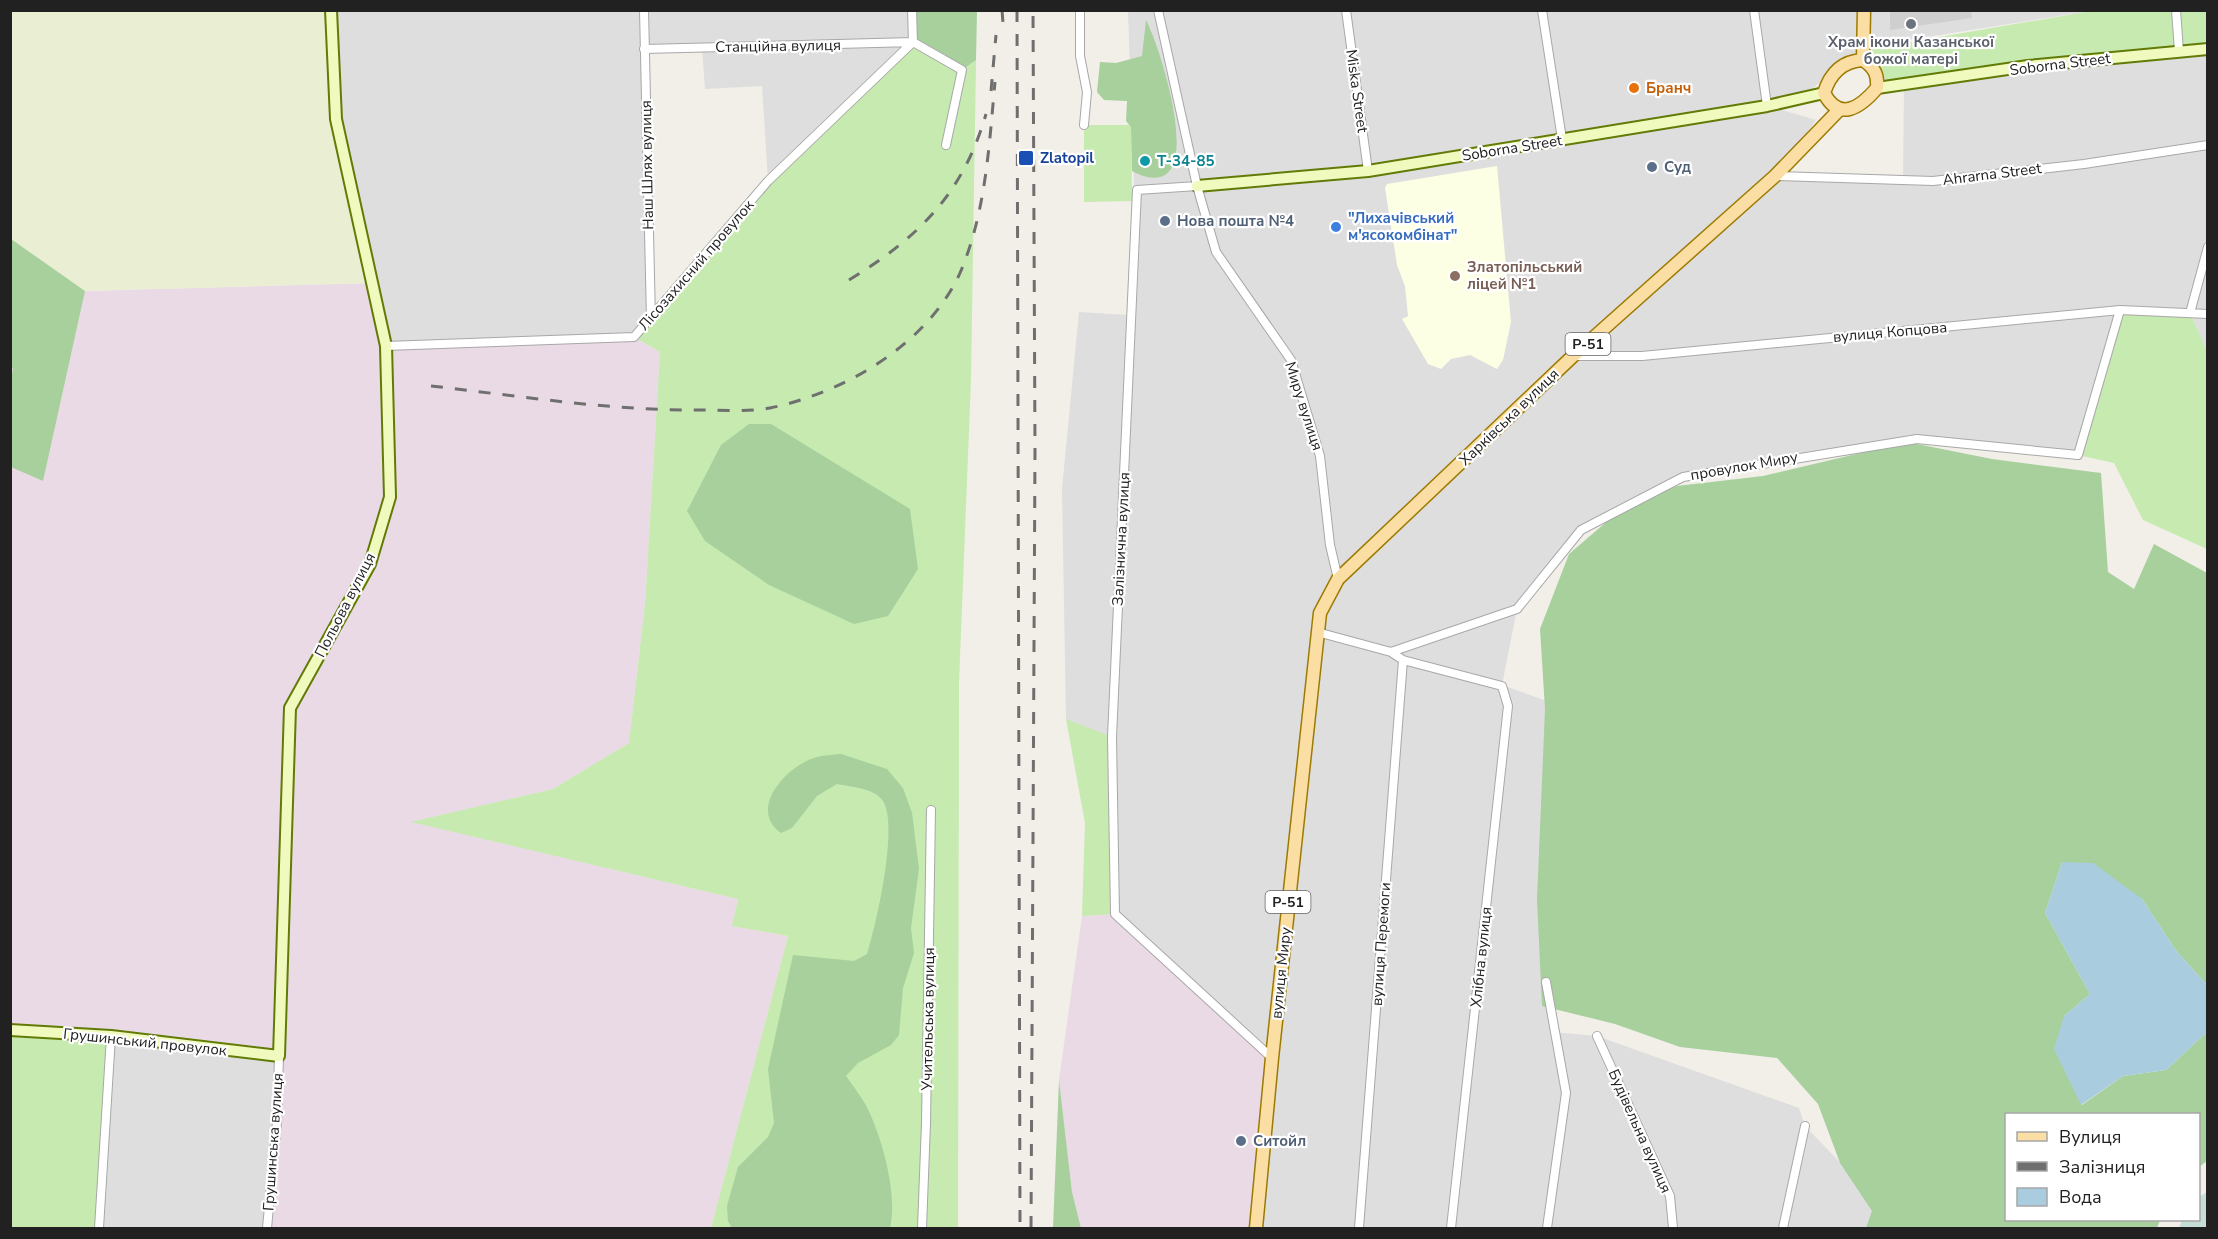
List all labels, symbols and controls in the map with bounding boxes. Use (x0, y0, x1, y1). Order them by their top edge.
marker: Храм ікони Казанської божої матері (1904, 17, 1918, 31)
place label: Храм ікони Казанської божої матері (1827, 32, 1995, 69)
street label: Станційна вулиця (715, 35, 841, 57)
street label: Miska Street (1341, 48, 1373, 135)
street label: Soborna Street (2009, 48, 2112, 80)
place label: Бранч (1646, 78, 1691, 98)
marker: Бранч (1627, 81, 1641, 95)
street label: Наш Шлях вулиця (636, 100, 658, 230)
street label: Soborna Street (1460, 130, 1564, 166)
place label: Zlatopil (1040, 148, 1094, 168)
marker: Zlatopil (1017, 149, 1035, 167)
place label: Т-34-85 (1157, 151, 1215, 171)
marker: Т-34-85 (1138, 154, 1152, 168)
place label: Суд (1664, 157, 1691, 177)
street label: Ahrarna Street (1941, 158, 2043, 190)
marker: Суд (1645, 160, 1659, 174)
street label: Лісозахисний провулок (634, 195, 758, 334)
place label: "Лихачівський м'ясокомбінат" (1348, 208, 1457, 245)
place label: Нова пошта №4 (1177, 211, 1294, 231)
marker: Нова пошта №4 (1158, 214, 1172, 228)
marker: "Лихачівський м'ясокомбінат" (1329, 220, 1343, 234)
place label: Златопільський ліцей №1 (1467, 257, 1582, 294)
marker: Златопільський ліцей №1 (1448, 269, 1462, 283)
street label: вулиця Копцова (1832, 317, 1948, 347)
road number: Р-51 (1566, 333, 1610, 355)
street label: Миру вулиця (1280, 359, 1328, 453)
street label: Харківська вулиця (1455, 364, 1563, 470)
street label: провулок Миру (1689, 447, 1799, 485)
street label: Залізнична вулиця (1108, 472, 1134, 606)
street label: Польова вулиця (310, 549, 380, 661)
street label: вулиця Перемоги (1367, 881, 1395, 1007)
road number: Р-51 (1266, 891, 1310, 913)
street label: Хлібна вулиця (1466, 906, 1496, 1008)
street label: вулиця Миру (1266, 926, 1296, 1020)
street label: Учительська вулиця (917, 947, 939, 1092)
street label: Грушинський провулок (62, 1023, 228, 1061)
street label: Будівельна вулиця (1604, 1066, 1676, 1196)
street label: Грушинська вулиця (258, 1072, 288, 1212)
legend (2005, 1113, 2200, 1221)
text: Вулиця (2059, 1125, 2121, 1149)
place label: Ситойл (1253, 1131, 1306, 1151)
marker: Ситойл (1234, 1134, 1248, 1148)
text: Залізниця (2059, 1155, 2145, 1179)
text: Вода (2059, 1185, 2102, 1209)

